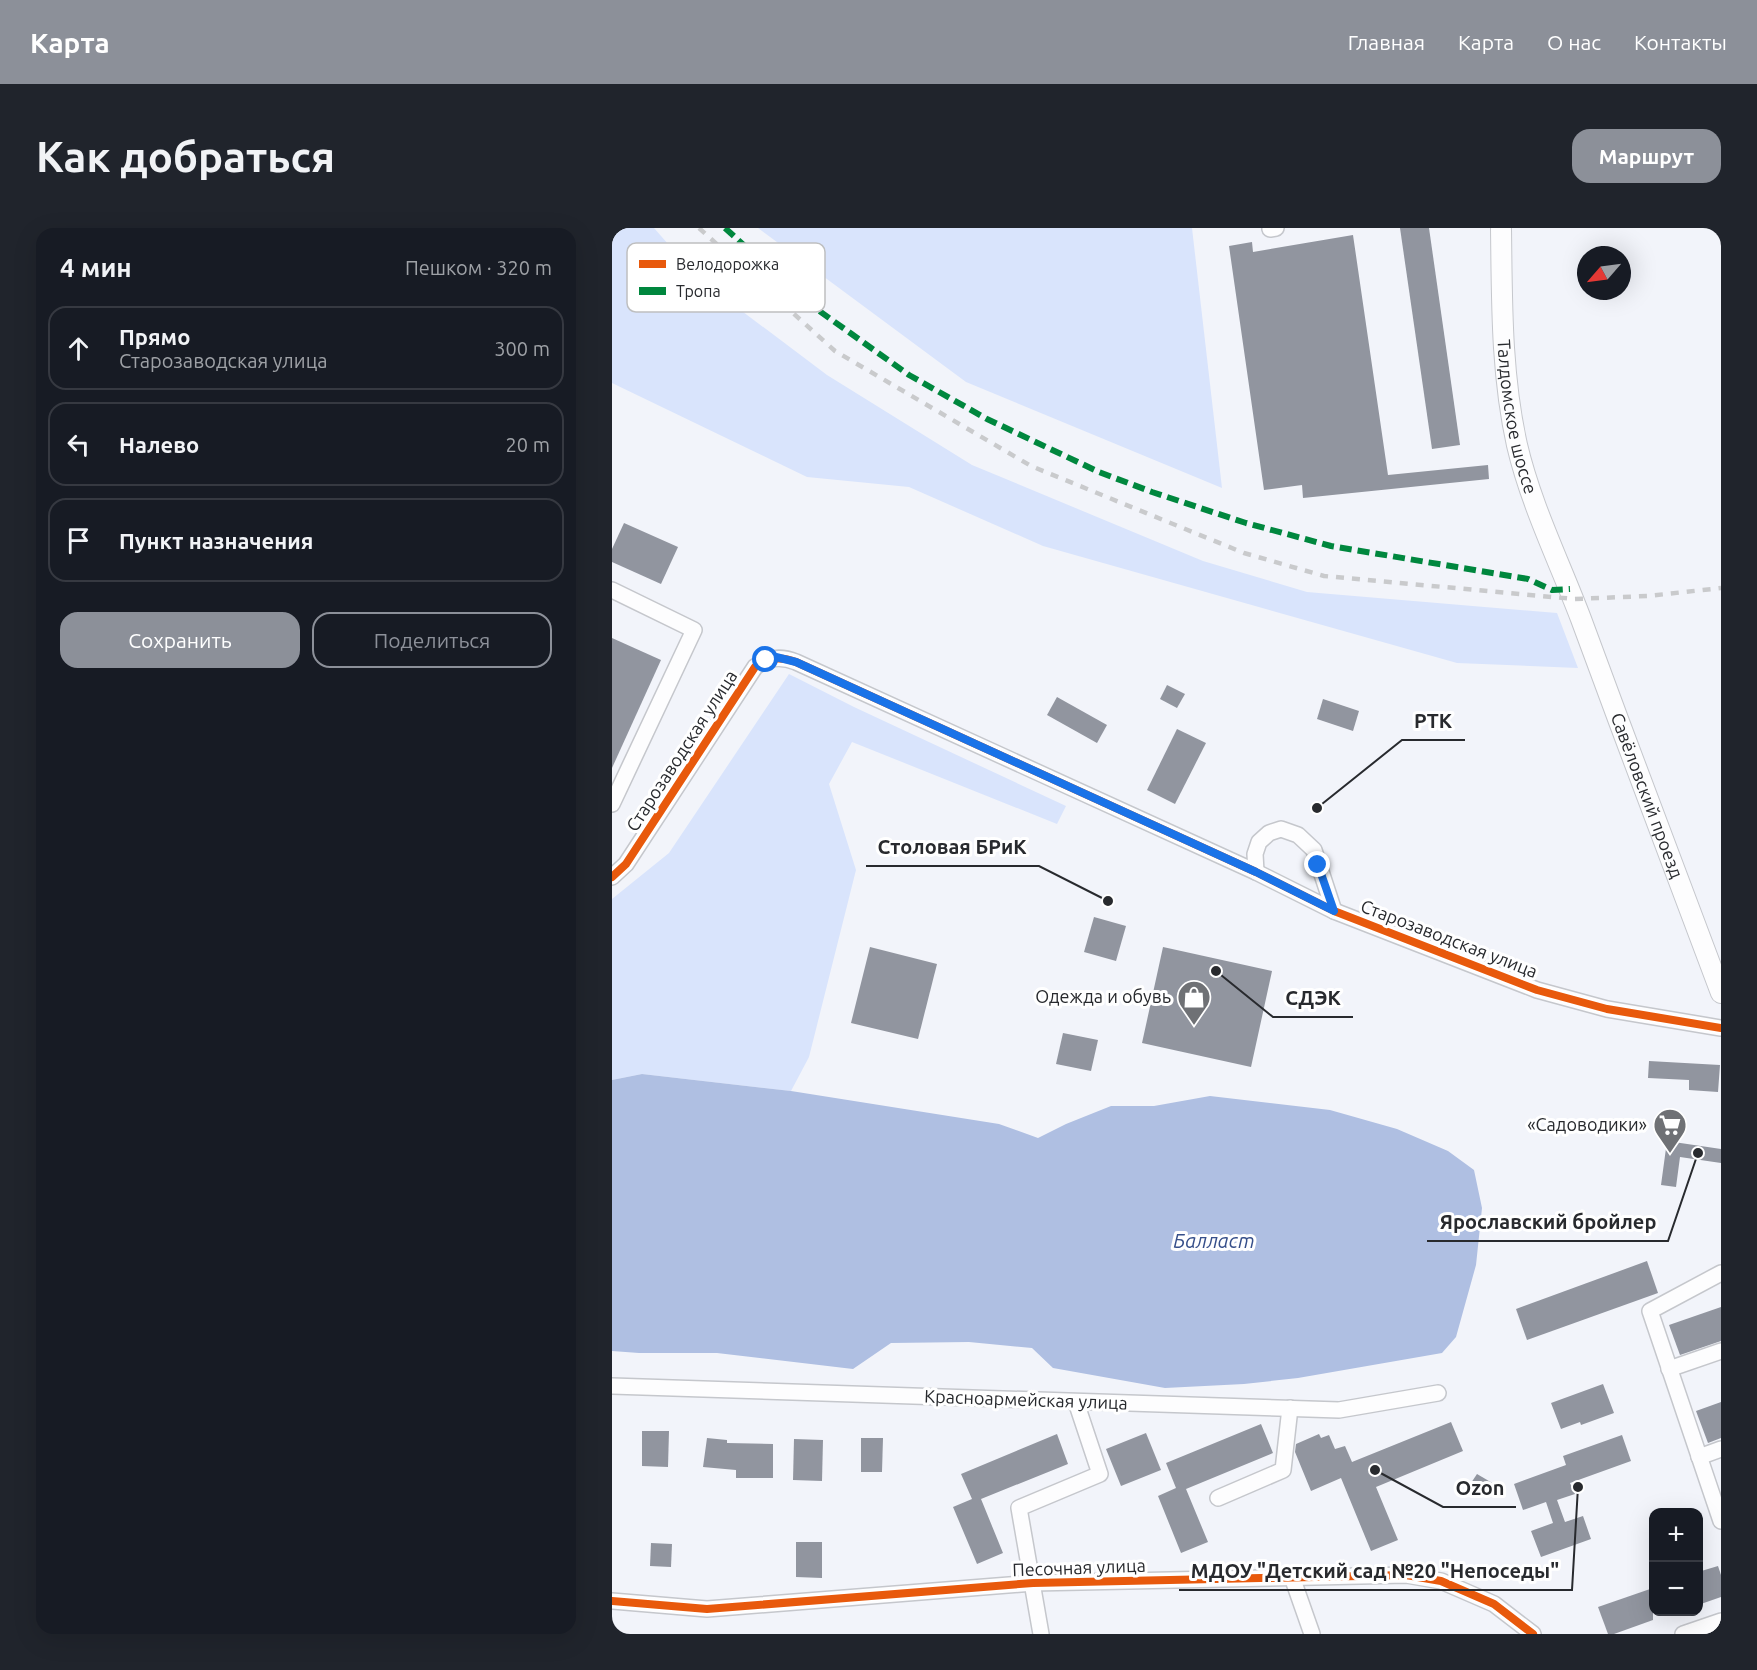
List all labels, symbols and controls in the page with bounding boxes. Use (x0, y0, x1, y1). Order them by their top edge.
text: Карта (30, 27, 110, 58)
text: Главная (1348, 30, 1425, 54)
text: Карта (1458, 30, 1514, 54)
text: О нас (1547, 30, 1601, 54)
text: Контакты (1634, 30, 1727, 54)
button: Маршрут (1572, 129, 1721, 183)
text: Как добраться (36, 133, 335, 180)
legend (627, 243, 825, 312)
north arrow (1577, 246, 1631, 300)
text: 4 мин (60, 253, 132, 282)
text: Велодорожка (676, 255, 779, 273)
text: Пешком · 320 m (405, 256, 552, 279)
text: Тропа (676, 282, 721, 300)
text: Прямо (119, 324, 190, 349)
icon: ahead (62, 332, 95, 365)
text: 300 m (494, 337, 550, 360)
street label: Талдомское шоссе (1495, 339, 1542, 496)
text: Старозаводская улица (119, 349, 328, 372)
icon: left (62, 428, 95, 461)
text: Налево (119, 432, 199, 457)
text: 20 m (506, 433, 550, 456)
icon: arrive (62, 524, 95, 557)
text: Пункт назначения (119, 528, 313, 553)
button: Сохранить (60, 612, 300, 668)
button: Поделиться (312, 612, 552, 668)
route start (752, 646, 778, 672)
street label: Старозаводская улица (622, 666, 741, 835)
callout: РТК (1402, 702, 1465, 740)
text: РТК (1414, 709, 1453, 732)
street label: Савёловский проезд (1608, 710, 1688, 881)
callout: Столовая БРиК (866, 828, 1039, 866)
text: Столовая БРиК (877, 835, 1027, 858)
route end (1304, 851, 1330, 877)
street label: Старозаводская улица (1358, 895, 1541, 981)
shop icon: Одежда и обувь (1176, 979, 1212, 1026)
callout: СДЭК (1273, 979, 1353, 1017)
place label: Одежда и обувь (1035, 986, 1171, 1006)
text: СДЭК (1285, 986, 1341, 1009)
supermarket icon: «Садоводики» (1652, 1107, 1688, 1154)
place label: «Садоводики» (1527, 1114, 1647, 1134)
callout: Ярославский бройлер (1427, 1203, 1668, 1241)
text: Ярославский бройлер (1440, 1210, 1656, 1233)
water label: Балласт (1173, 1229, 1255, 1252)
street label: Красноармейская улица (924, 1385, 1128, 1413)
callout: Ozon (1443, 1469, 1516, 1507)
text: Ozon (1455, 1476, 1505, 1499)
map controls (1649, 1508, 1703, 1616)
button: + (1649, 1508, 1703, 1562)
callout: МДОУ "Детский сад №20 "Непоседы" (1179, 1552, 1572, 1590)
street label: Песочная улица (1012, 1555, 1146, 1579)
text: МДОУ "Детский сад №20 "Непоседы" (1191, 1559, 1559, 1582)
button: − (1649, 1562, 1703, 1616)

